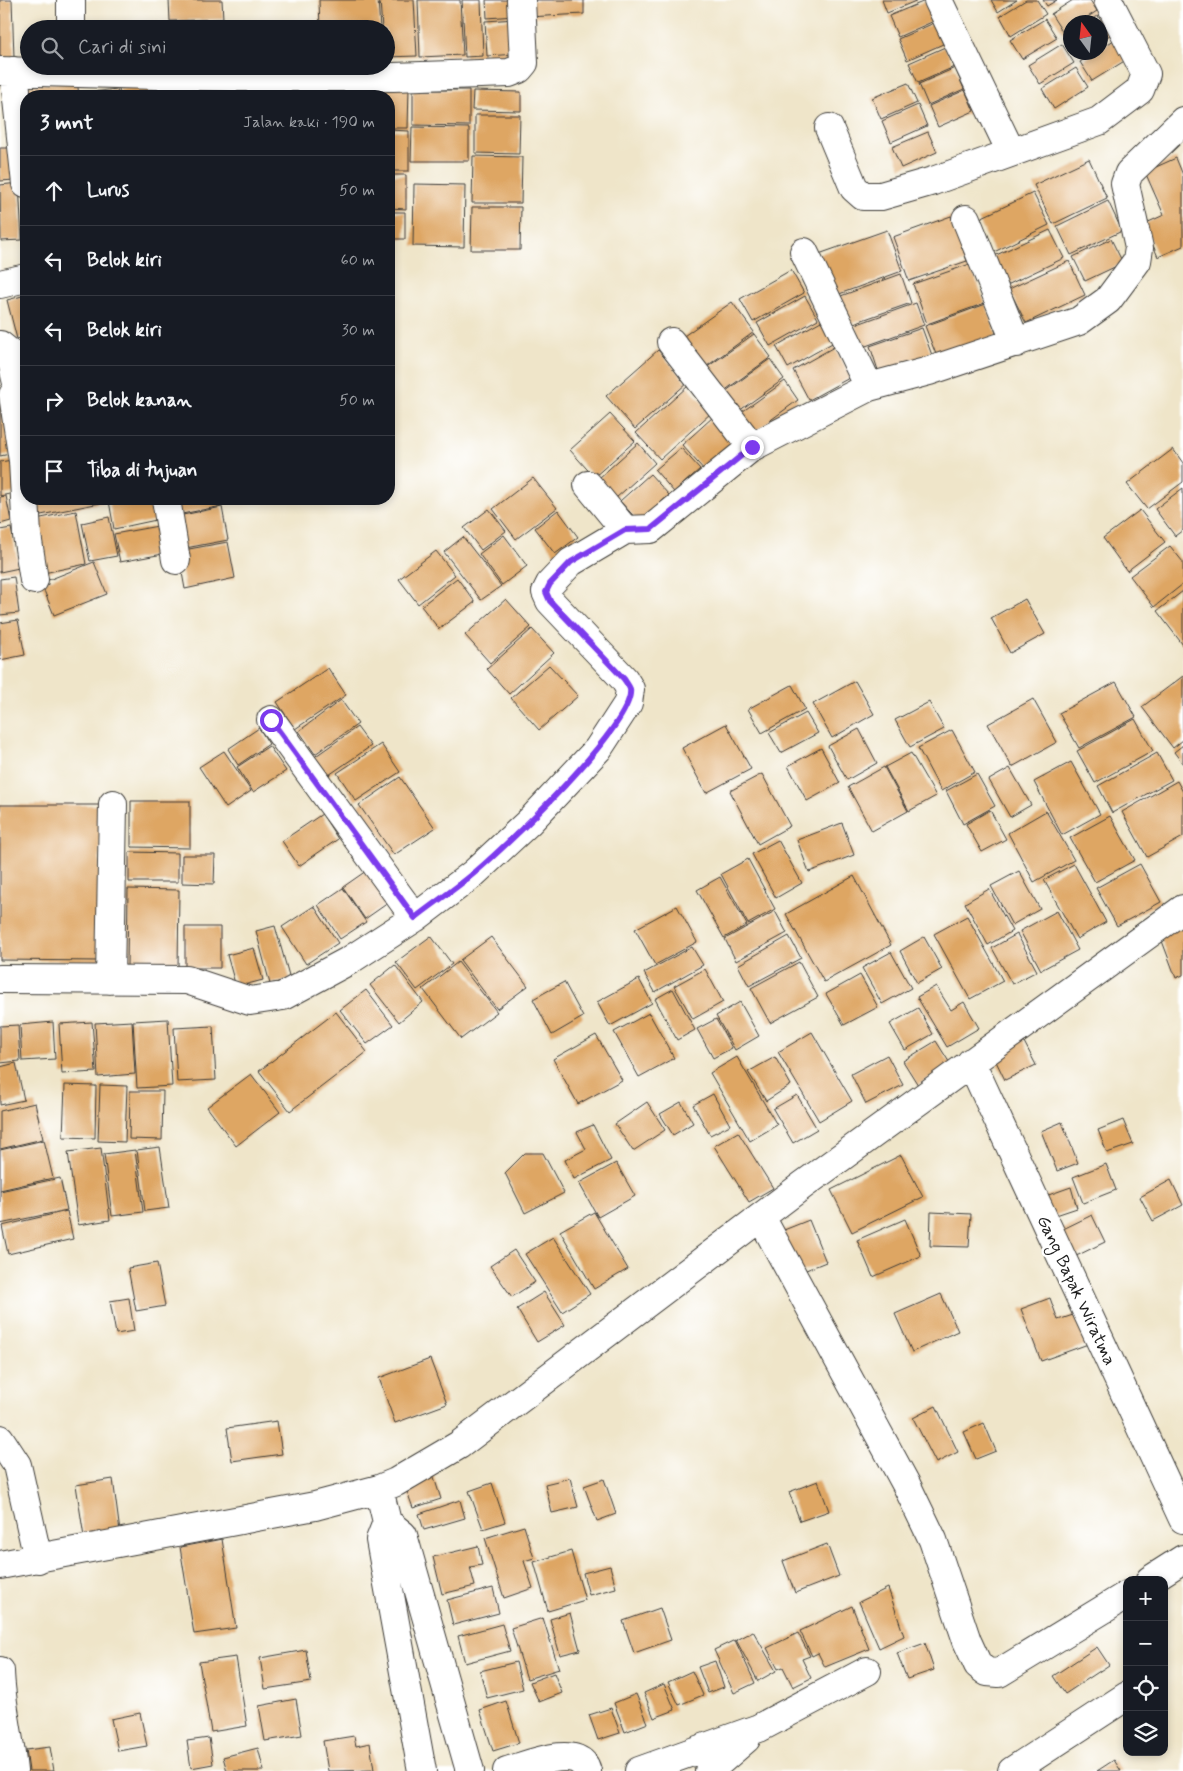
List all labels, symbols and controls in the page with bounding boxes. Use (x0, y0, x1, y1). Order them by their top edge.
north arrow (1063, 15, 1108, 60)
search box (20, 20, 395, 75)
icon: search (38, 34, 66, 62)
text: Cari di sini (78, 35, 166, 60)
text: 3 mnt (40, 109, 93, 137)
text: Jalan kaki · 190 m (243, 112, 375, 133)
icon: ahead (40, 177, 68, 205)
text: Lurus (87, 178, 129, 203)
text: 50 m (339, 180, 375, 201)
icon: left (40, 247, 68, 275)
text: Belok kiri (87, 248, 162, 273)
text: 60 m (341, 250, 375, 271)
icon: left (40, 317, 68, 345)
text: Belok kiri (87, 318, 162, 343)
text: 30 m (342, 320, 375, 341)
icon: right (40, 387, 68, 415)
text: Belok kanan (87, 388, 192, 413)
text: 50 m (339, 390, 375, 411)
route end (741, 436, 764, 459)
icon: arrive (40, 457, 68, 485)
text: Tiba di tujuan (87, 458, 198, 483)
route start (260, 709, 283, 732)
street label: Gang Bapak Wiratma (1030, 1211, 1121, 1370)
map controls (1123, 1576, 1168, 1756)
button: + (1123, 1576, 1168, 1621)
button: − (1123, 1621, 1168, 1666)
button: locate (1123, 1666, 1168, 1711)
button: layers (1123, 1711, 1168, 1756)

